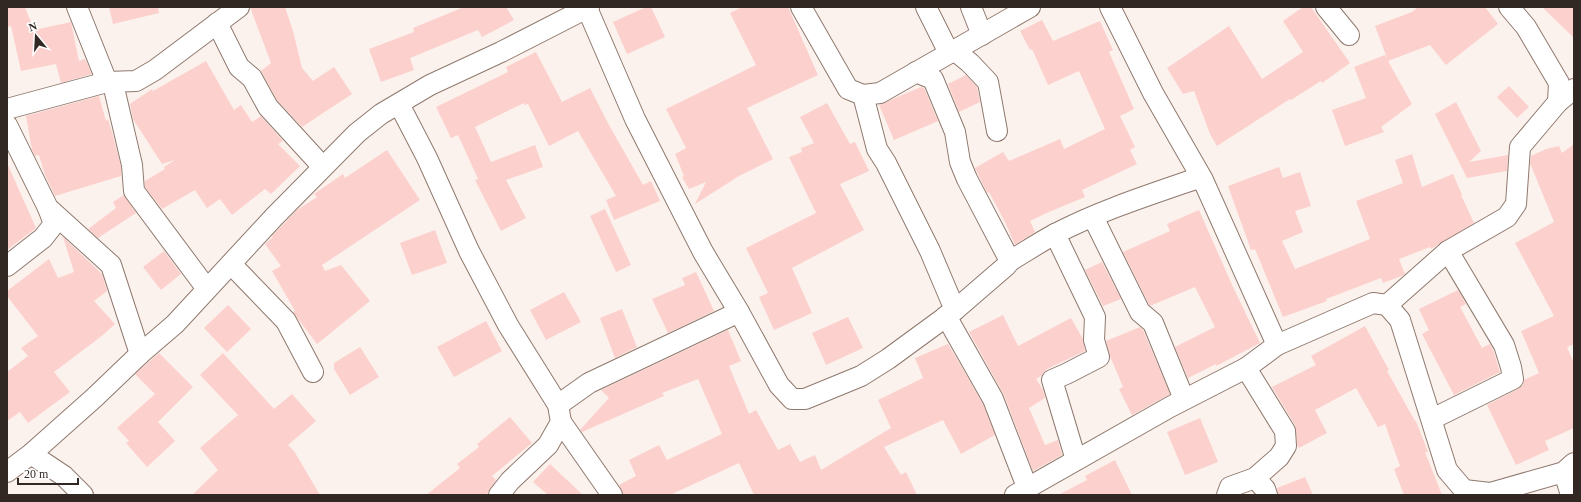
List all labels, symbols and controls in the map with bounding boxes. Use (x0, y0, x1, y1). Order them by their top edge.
north arrow (16, 16, 56, 56)
text: N (27, 20, 39, 33)
scale bar (18, 460, 78, 486)
text: 20 m (24, 467, 49, 481)

